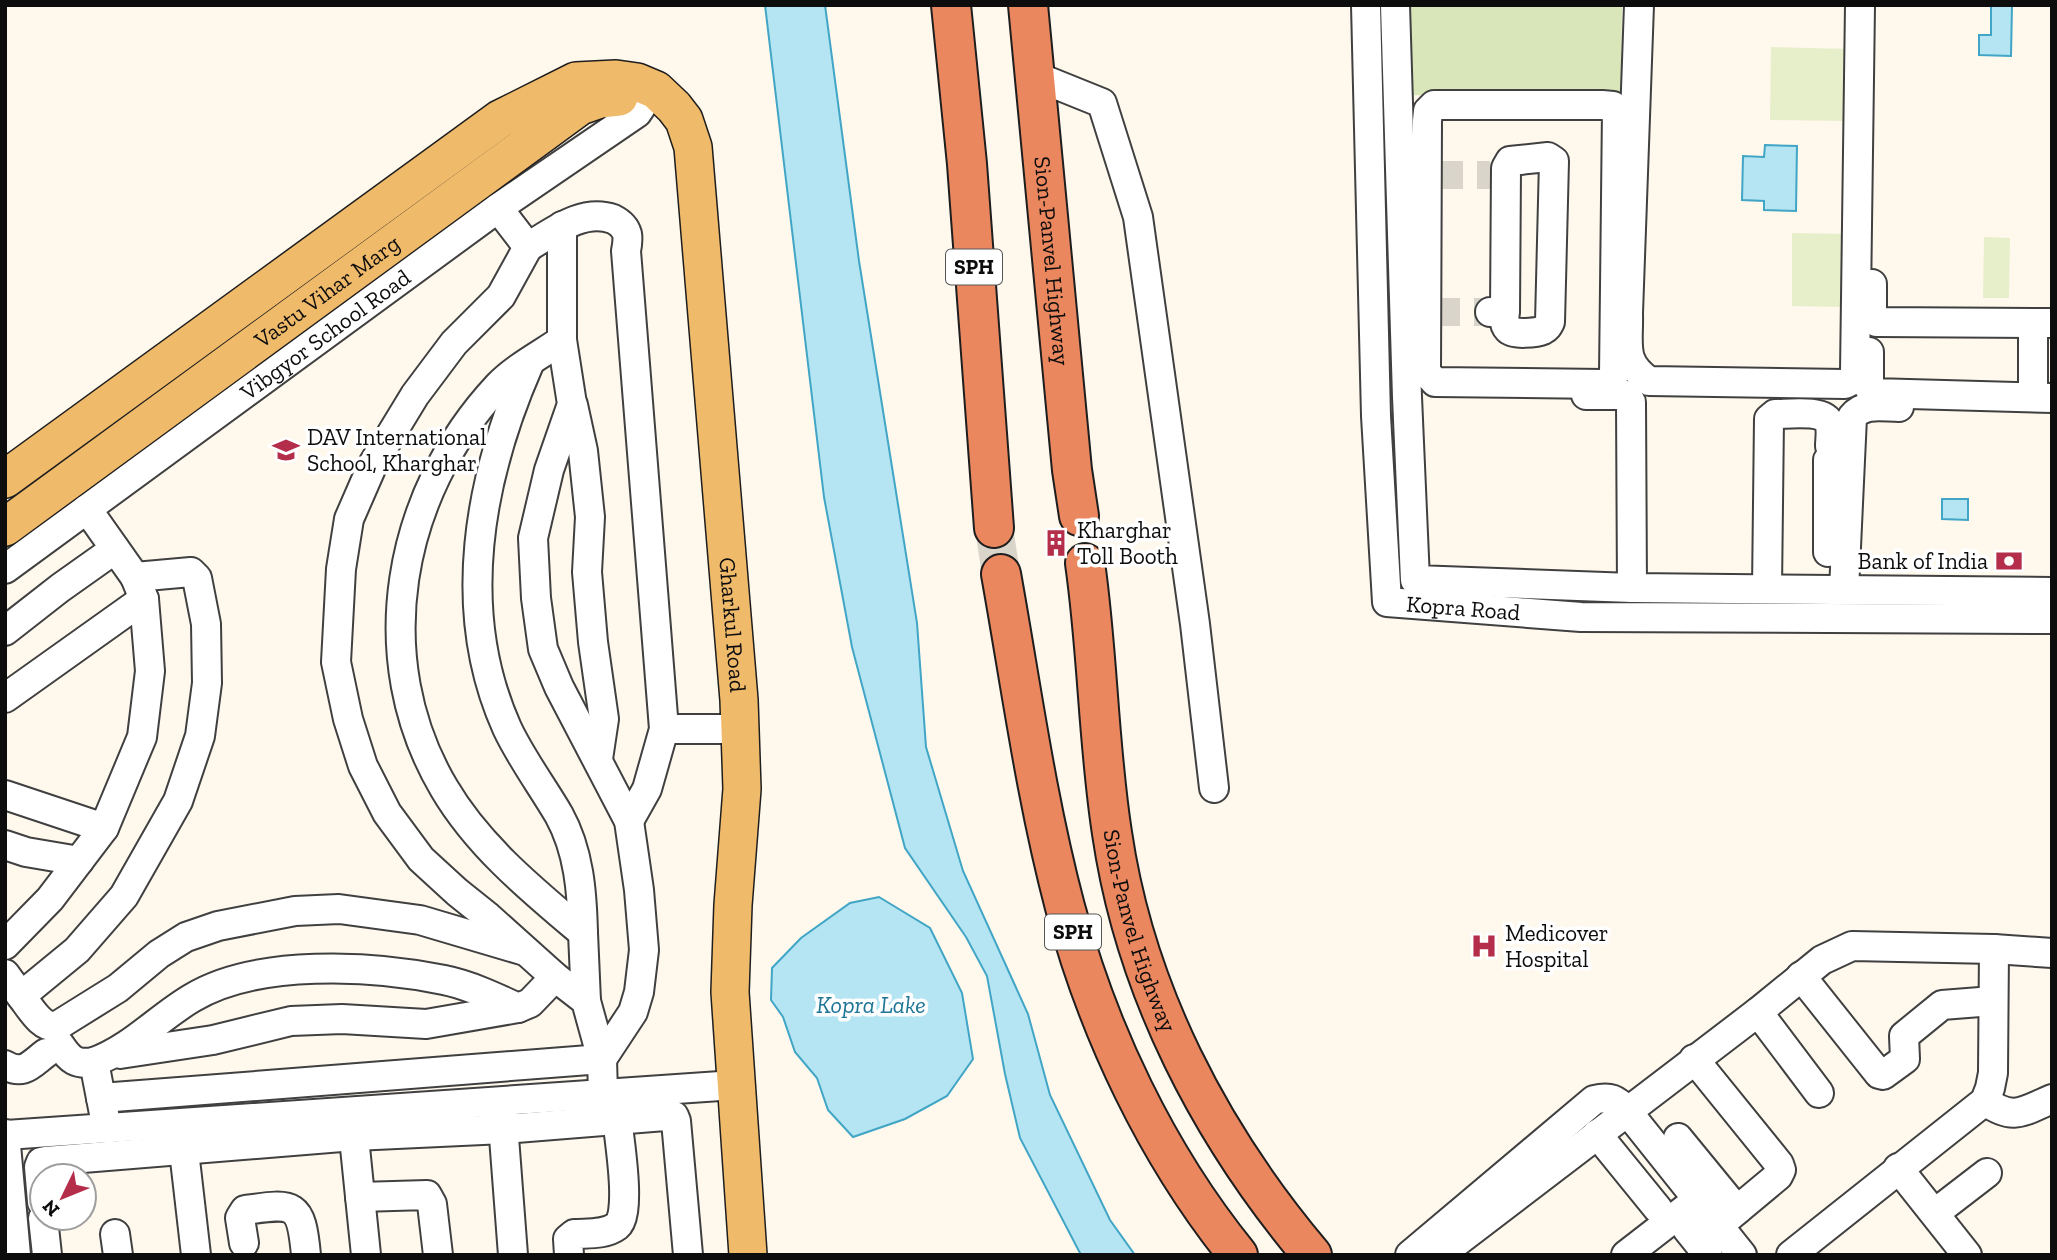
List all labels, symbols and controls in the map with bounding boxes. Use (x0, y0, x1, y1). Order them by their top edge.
street label: Sion-Panvel Highway (1028, 155, 1076, 367)
street label: Vastu Vihar Marg (248, 229, 405, 354)
road number: SPH (946, 250, 1002, 284)
street label: Vibgyor School Road (234, 263, 416, 407)
place label: DAV International School, Kharghar (307, 423, 486, 477)
school or university icon: DAV International School, Kharghar (271, 435, 301, 465)
place label: Kharghar Toll Booth (1077, 516, 1178, 570)
building icon: Kharghar Toll Booth (1041, 528, 1071, 558)
bank icon: Bank of India (1994, 546, 2024, 576)
place label: Bank of India (1858, 547, 1988, 575)
street label: Gharkul Road (713, 556, 752, 694)
street label: Kopra Road (1405, 590, 1522, 626)
street label: Sion-Panvel Highway (1098, 827, 1183, 1037)
road number: SPH (1045, 914, 1101, 950)
place label: Medicover Hospital (1505, 919, 1608, 973)
hospital icon: Medicover Hospital (1469, 931, 1499, 961)
water label: Kopra Lake (816, 990, 926, 1019)
north arrow (28, 1162, 98, 1232)
text: N (38, 1195, 64, 1221)

